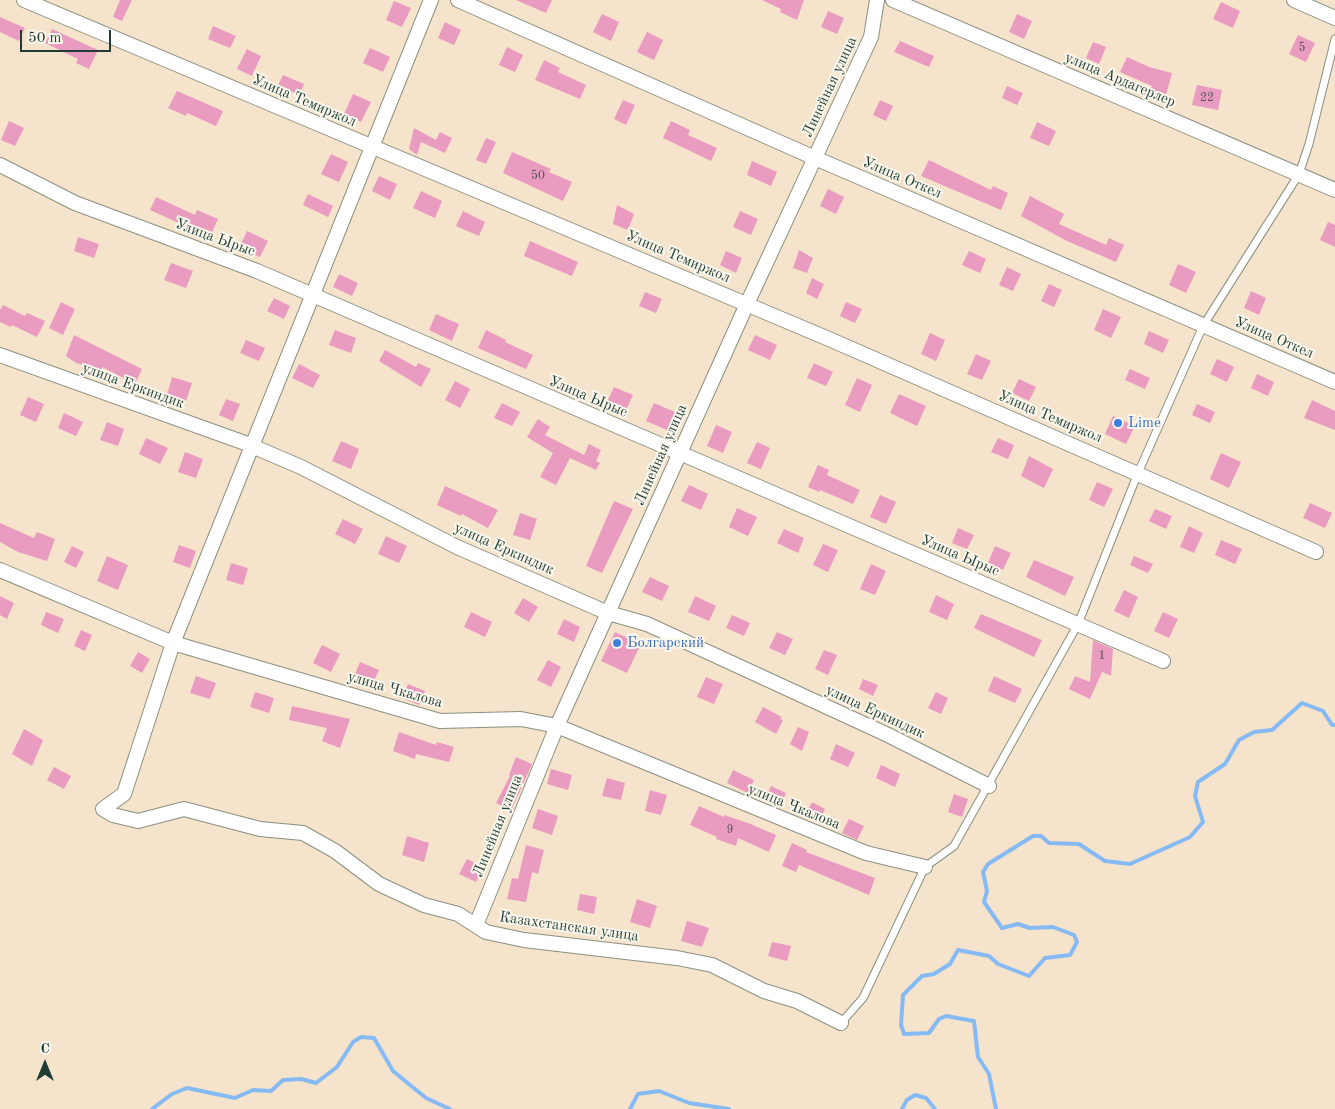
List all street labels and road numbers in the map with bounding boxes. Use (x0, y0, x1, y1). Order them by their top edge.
street label: Линейная улица (799, 34, 861, 140)
street label: улица Ардагерлер (1062, 49, 1178, 111)
street label: Улица Темиржол (249, 71, 359, 131)
street label: Улица Откел (860, 153, 944, 203)
street label: Улица Ырыс (172, 215, 258, 261)
street label: Улица Темиржол (623, 227, 733, 287)
street label: Улица Откел (1232, 313, 1316, 363)
street label: улица Еркиндик (79, 359, 187, 413)
street label: Улица Ырыс (546, 372, 630, 422)
street label: Улица Темиржол (995, 387, 1105, 447)
street label: Линейная улица (631, 402, 691, 508)
street label: улица Еркиндик (451, 519, 557, 579)
street label: Улица Ырыс (918, 531, 1002, 581)
street label: улица Чкалова (345, 668, 445, 712)
street label: улица Еркиндик (823, 681, 927, 743)
street label: Линейная улица (469, 772, 527, 880)
street label: улица Чкалова (745, 780, 843, 834)
street label: Казахстанская улица (498, 908, 640, 946)

